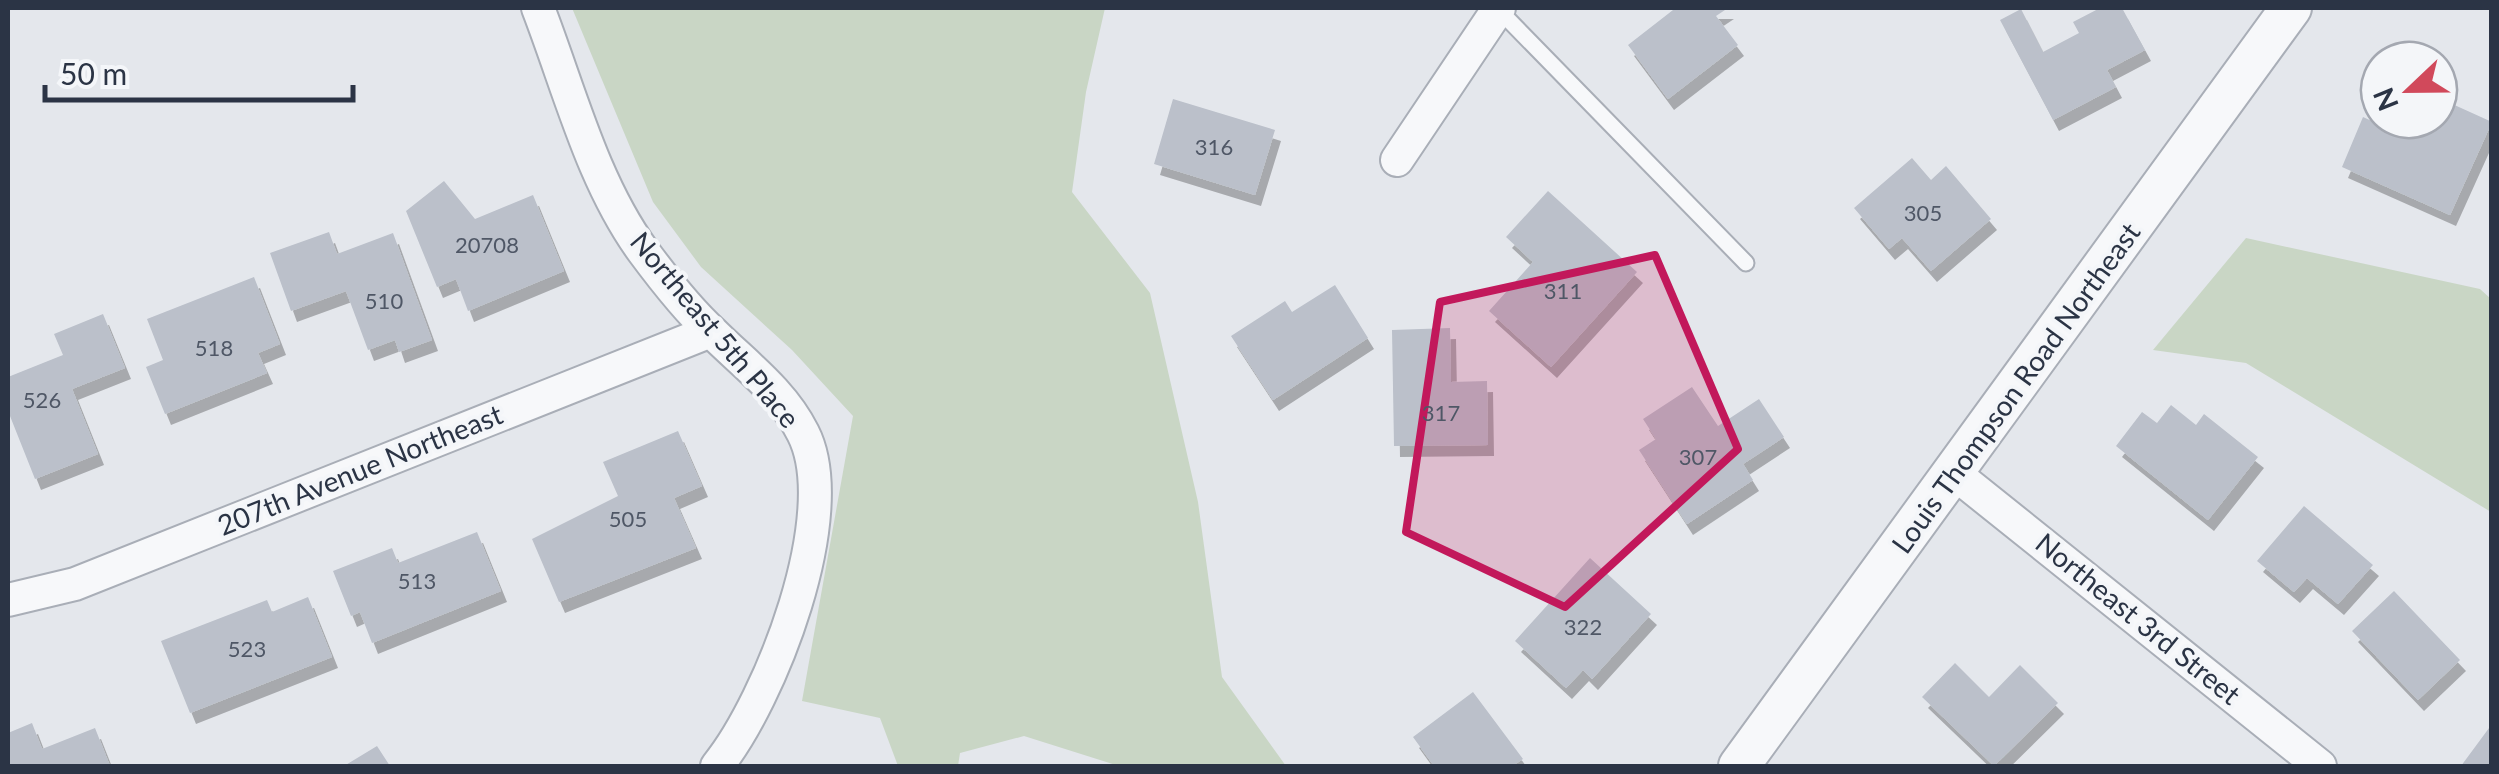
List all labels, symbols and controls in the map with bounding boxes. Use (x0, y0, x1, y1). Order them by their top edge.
scale bar (45, 40, 352, 102)
north arrow (2359, 40, 2459, 140)
text: 50 m (60, 55, 127, 91)
text: N (2365, 83, 2405, 116)
house number: 316 (1195, 133, 1233, 160)
house number: 305 (1904, 199, 1942, 226)
street label: Louis Thompson Road Northeast (1884, 216, 2147, 559)
street label: Northeast 5th Place (624, 225, 808, 434)
house number: 20708 (455, 231, 519, 258)
house number: 311 (1544, 277, 1582, 304)
house number: 510 (365, 287, 403, 314)
house number: 518 (195, 334, 233, 361)
house number: 526 (23, 386, 61, 413)
street label: 207th Avenue Northeast (212, 396, 507, 542)
house number: 317 (1422, 399, 1460, 426)
house number: 307 (1679, 443, 1717, 470)
house number: 505 (609, 505, 647, 532)
street label: Northeast 3rd Street (2030, 525, 2248, 711)
house number: 513 (398, 567, 436, 594)
house number: 322 (1564, 613, 1602, 640)
house number: 523 (228, 635, 266, 662)

